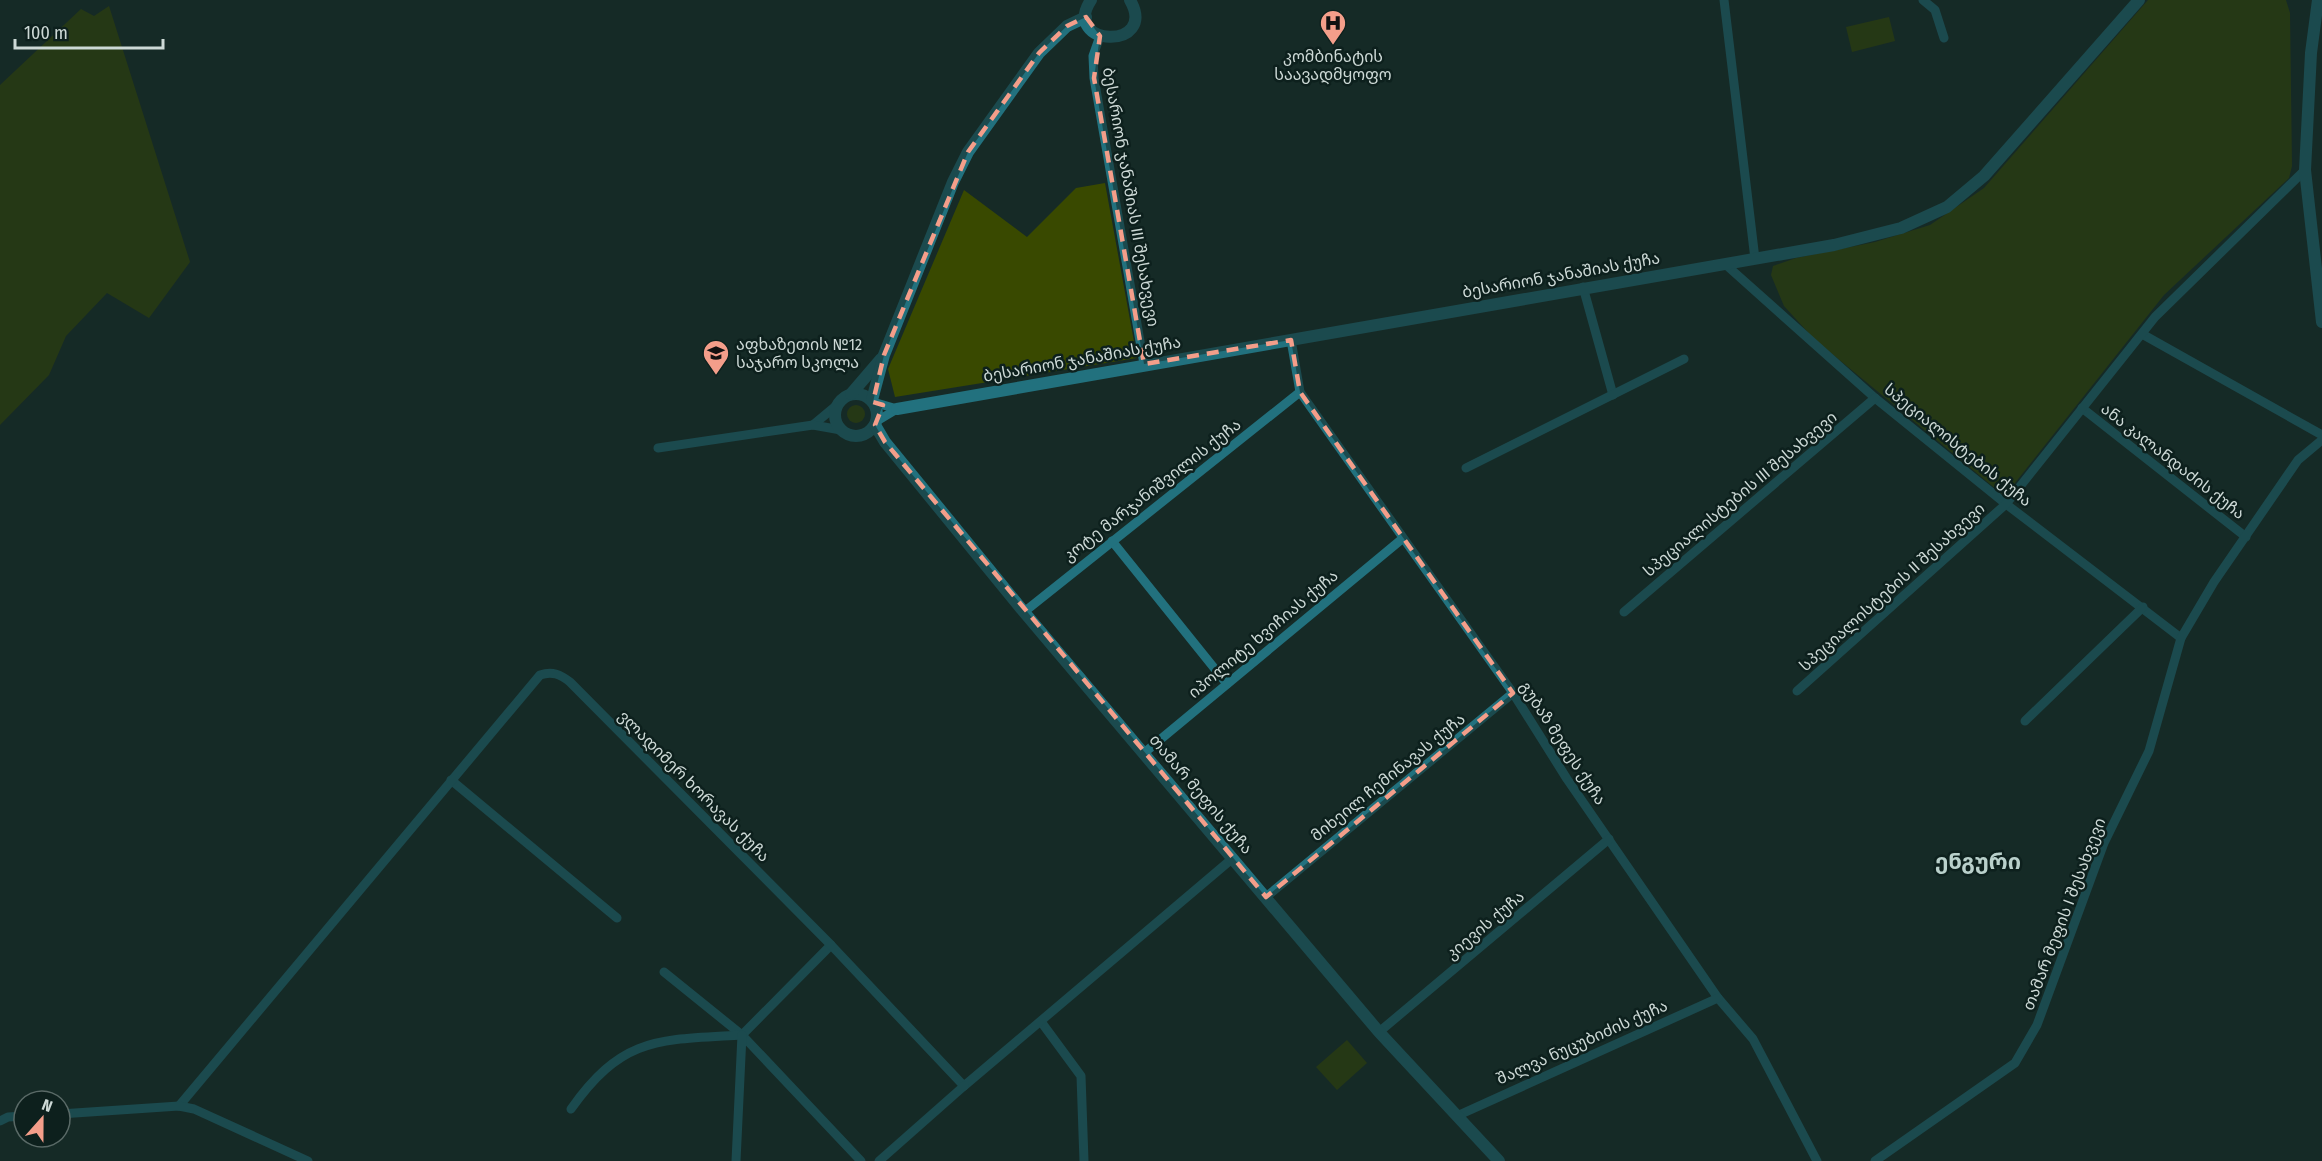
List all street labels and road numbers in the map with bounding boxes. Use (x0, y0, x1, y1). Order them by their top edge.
street label: ბესარიონ ჯანაშიას III შესახვევი (1099, 66, 1163, 328)
street label: ბესარიონ ჯანაშიას ქუჩა (1461, 248, 1661, 302)
street label: ბესარიონ ჯანაშიას ქუჩა (982, 332, 1182, 386)
street label: სპეციალისტების ქუჩა (1880, 380, 2036, 511)
street label: ანა კალანდაძის ქუჩა (2097, 399, 2249, 524)
street label: სპეციალისტების III შესახვევი (1639, 407, 1841, 581)
street label: კოტე მარჯანიშვილის ქუჩა (1059, 415, 1245, 566)
street label: სპეციალისტების II შესახვევი (1795, 499, 1989, 676)
street label: იპოლიტე ხვიჩიას ქუჩა (1184, 566, 1342, 703)
street label: გუბაზ მეფეს ქუჩა (1516, 678, 1610, 808)
street label: ვლადიმერ ხორავას ქუჩა (614, 706, 774, 866)
street label: მიხეილ ჩემინავას ქუჩა (1307, 709, 1469, 846)
street label: თამარ მეფის ქუჩა (1145, 730, 1257, 858)
street label: თამარ მეფის I შესახვევი (2018, 815, 2110, 1013)
street label: კიევის ქუჩა (1442, 887, 1528, 963)
street label: შალვა ნუცუბიძის ქუჩა (1494, 996, 1671, 1089)

